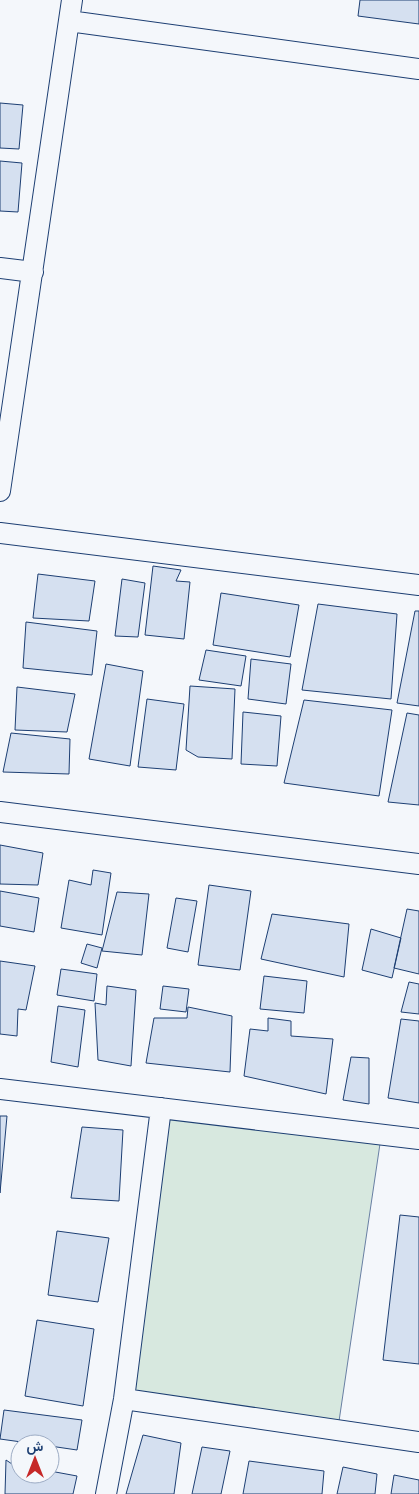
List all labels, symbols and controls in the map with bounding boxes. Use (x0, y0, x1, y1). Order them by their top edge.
north arrow (10, 1434, 60, 1484)
text: ش (27, 1436, 44, 1455)

